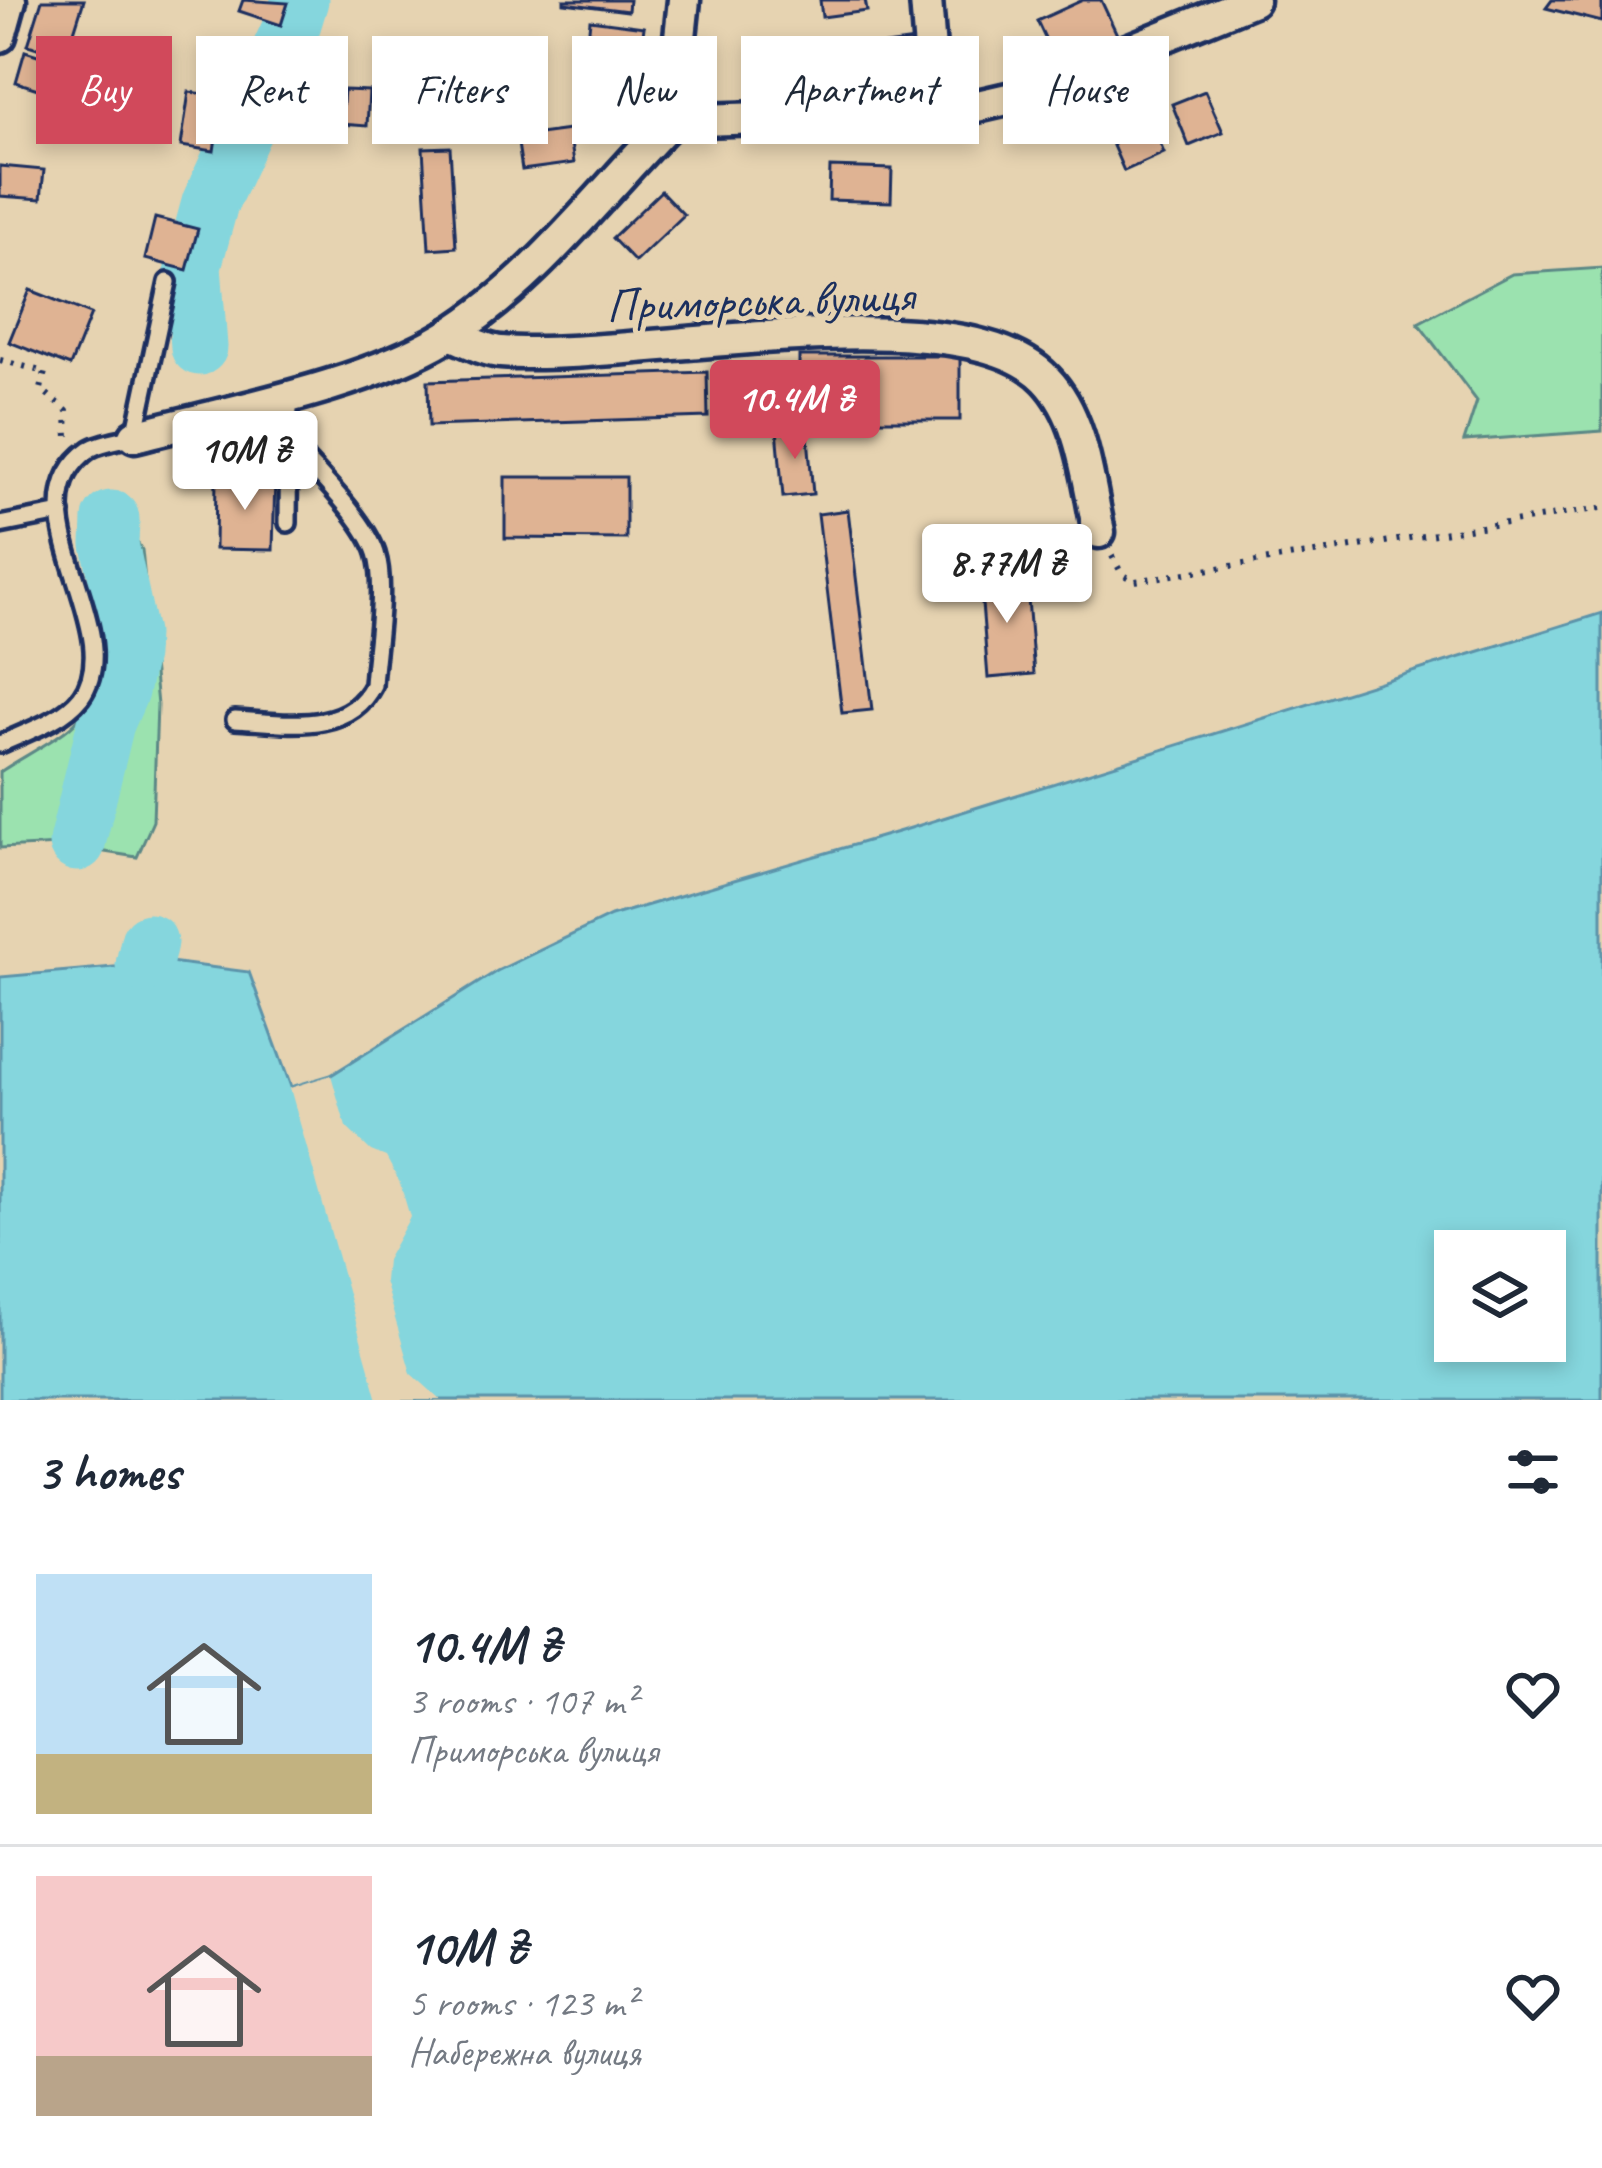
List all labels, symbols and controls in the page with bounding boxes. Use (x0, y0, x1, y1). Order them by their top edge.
chip: Buy (36, 36, 172, 144)
chip: Rent (196, 36, 348, 144)
chip: Filters (372, 36, 548, 144)
chip: New (572, 36, 717, 144)
chip: Apartment (741, 36, 979, 144)
chip: House (1003, 36, 1169, 144)
street label: Приморська вулиця (605, 265, 918, 335)
pin: 10.4M ₴ (684, 360, 906, 462)
text: 10.4M ₴ (737, 374, 853, 423)
pin: 10M ₴ (161, 411, 329, 513)
text: 10M ₴ (200, 425, 290, 474)
pin: 8.77M ₴ (896, 524, 1118, 626)
text: 8.77M ₴ (949, 538, 1065, 587)
map controls (1434, 1230, 1566, 1362)
button: layers (1434, 1230, 1566, 1362)
icon: filters (1500, 1439, 1566, 1505)
text: 3 homes (36, 1440, 180, 1504)
text: 10.4M ₴ (408, 1613, 560, 1677)
icon: home (132, 1622, 276, 1766)
icon: heart (1500, 1661, 1566, 1727)
text: 3 rooms · 107 m² (408, 1677, 636, 1726)
text: Приморська вулиця (408, 1726, 658, 1775)
text: 10M ₴ (408, 1915, 527, 1979)
icon: home (132, 1924, 276, 2068)
icon: heart (1500, 1963, 1566, 2029)
text: 5 rooms · 123 m² (408, 1979, 636, 2028)
text: Набережна вулиця (408, 2028, 641, 2077)

